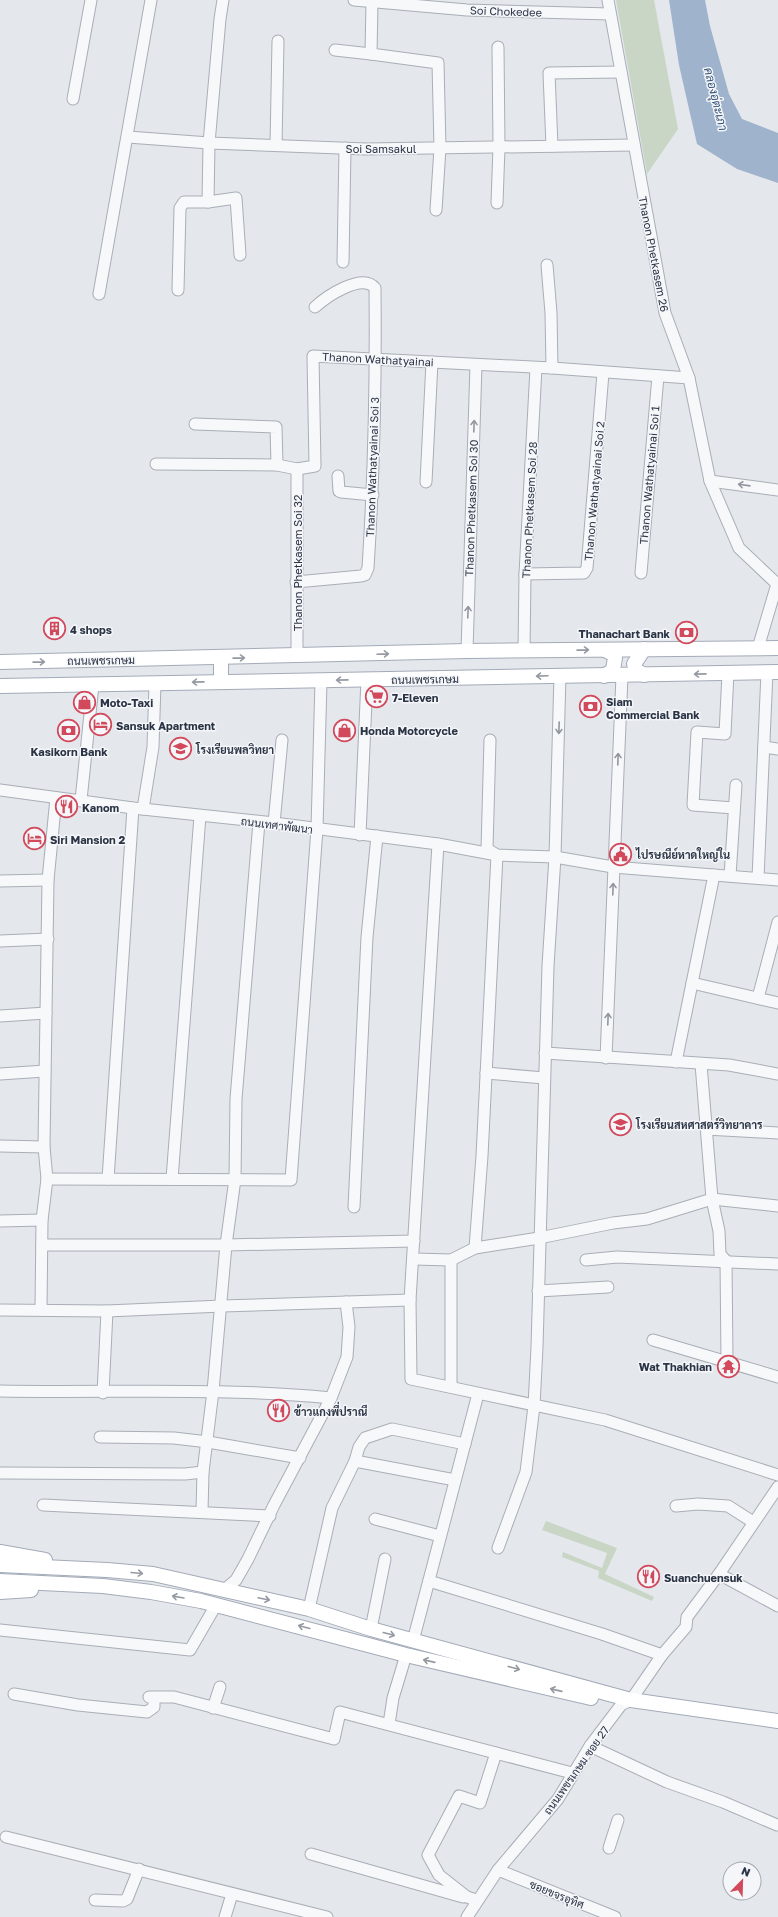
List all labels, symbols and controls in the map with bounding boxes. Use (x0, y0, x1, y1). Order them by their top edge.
street label: Soi Chokedee (470, 3, 542, 19)
water label: คลองอุ่ตะเภา (699, 66, 731, 133)
street label: Soi Samsakul (346, 142, 417, 155)
street label: Thanon Phetkasem 26 (636, 195, 672, 313)
street label: Thanon Wathatyainai (322, 350, 434, 368)
street label: Thanon Wathatyainai Soi 3 (363, 397, 381, 537)
street label: Thanon Wathatyainai Soi 1 (636, 405, 662, 545)
one-way arrow (470, 420, 478, 433)
street label: Thanon Wathatyainai Soi 2 (581, 421, 607, 561)
street label: Thanon Phetkasem Soi 30 (462, 439, 480, 577)
street label: Thanon Phetkasem Soi 28 (519, 441, 539, 579)
one-way arrow (738, 481, 751, 489)
street label: Thanon Phetkasem Soi 32 (291, 495, 304, 631)
one-way arrow (465, 606, 472, 619)
building icon: 4 shops (42, 616, 68, 642)
bank icon: Thanachart Bank (673, 620, 699, 646)
place label: 4 shops (70, 623, 112, 636)
place label: Thanachart Bank (579, 627, 671, 640)
one-way arrow (576, 646, 589, 654)
one-way arrow (376, 650, 389, 658)
street label: ถนนเพชรเกษม (67, 653, 135, 667)
one-way arrow (232, 654, 245, 661)
one-way arrow (32, 658, 45, 666)
one-way arrow (694, 670, 707, 677)
street label: ถนนเพชรเกษม (391, 672, 459, 686)
one-way arrow (536, 672, 549, 680)
one-way arrow (336, 677, 349, 684)
one-way arrow (192, 678, 205, 686)
supermarket icon: 7-Eleven (364, 684, 390, 710)
shop icon: Moto-Taxi (71, 689, 97, 715)
place label: 7-Eleven (392, 691, 439, 704)
bank icon: Siam Commercial Bank (577, 694, 603, 720)
place label: Siam Commercial Bank (606, 695, 700, 721)
place label: Moto-Taxi (100, 696, 153, 709)
hotel icon: Sansuk Apartment (87, 712, 113, 738)
shop icon: Honda Motorcycle (331, 717, 357, 743)
bank icon: Kasikorn Bank (56, 718, 82, 744)
place label: Sansuk Apartment (116, 719, 216, 732)
one-way arrow (555, 721, 563, 734)
place label: Honda Motorcycle (360, 724, 458, 737)
school or university icon: โรงเรียนพลวิทยา (168, 736, 194, 762)
place label: โรงเรียนพลวิทยา (195, 742, 274, 756)
place label: Kasikorn Bank (30, 745, 108, 758)
one-way arrow (614, 753, 622, 766)
restaurant icon: Kanom (53, 794, 79, 820)
place label: Kanom (82, 801, 119, 814)
street label: ถนนเทศาพัฒนา (240, 814, 314, 836)
hotel icon: Siri Mansion 2 (21, 826, 47, 852)
place label: Siri Mansion 2 (50, 833, 125, 846)
public building icon: ไปรษณีย์หาดใหญ่ใน (608, 841, 634, 867)
place label: ไปรษณีย์หาดใหญ่ใน (635, 847, 730, 862)
one-way arrow (609, 883, 616, 896)
one-way arrow (604, 1013, 611, 1026)
school or university icon: โรงเรียนสหศาสตร์วิทยาคาร (607, 1111, 633, 1137)
place label: โรงเรียนสหศาสตร์วิทยาคาร (635, 1117, 763, 1131)
temple icon: Wat Thakhian (715, 1353, 741, 1379)
place label: Wat Thakhian (639, 1360, 712, 1373)
restaurant icon: ข้าวแกงพี่ปราณี (265, 1398, 291, 1424)
place label: ข้าวแกงพี่ปราณี (294, 1401, 368, 1418)
restaurant icon: Suanchuensuk (636, 1564, 662, 1590)
one-way arrow (130, 1569, 143, 1576)
place label: Suanchuensuk (664, 1571, 743, 1584)
one-way arrow (172, 1592, 185, 1600)
one-way arrow (257, 1595, 270, 1603)
one-way arrow (298, 1623, 311, 1631)
one-way arrow (382, 1631, 395, 1638)
one-way arrow (423, 1656, 436, 1664)
one-way arrow (508, 1665, 521, 1672)
one-way arrow (550, 1686, 563, 1694)
street label: ถนนเพชรเกษม ซอย 27 (541, 1723, 612, 1817)
north arrow (722, 1861, 762, 1901)
text: N (740, 1864, 752, 1879)
street label: ซอยขจรอุทิศ (527, 1877, 586, 1914)

